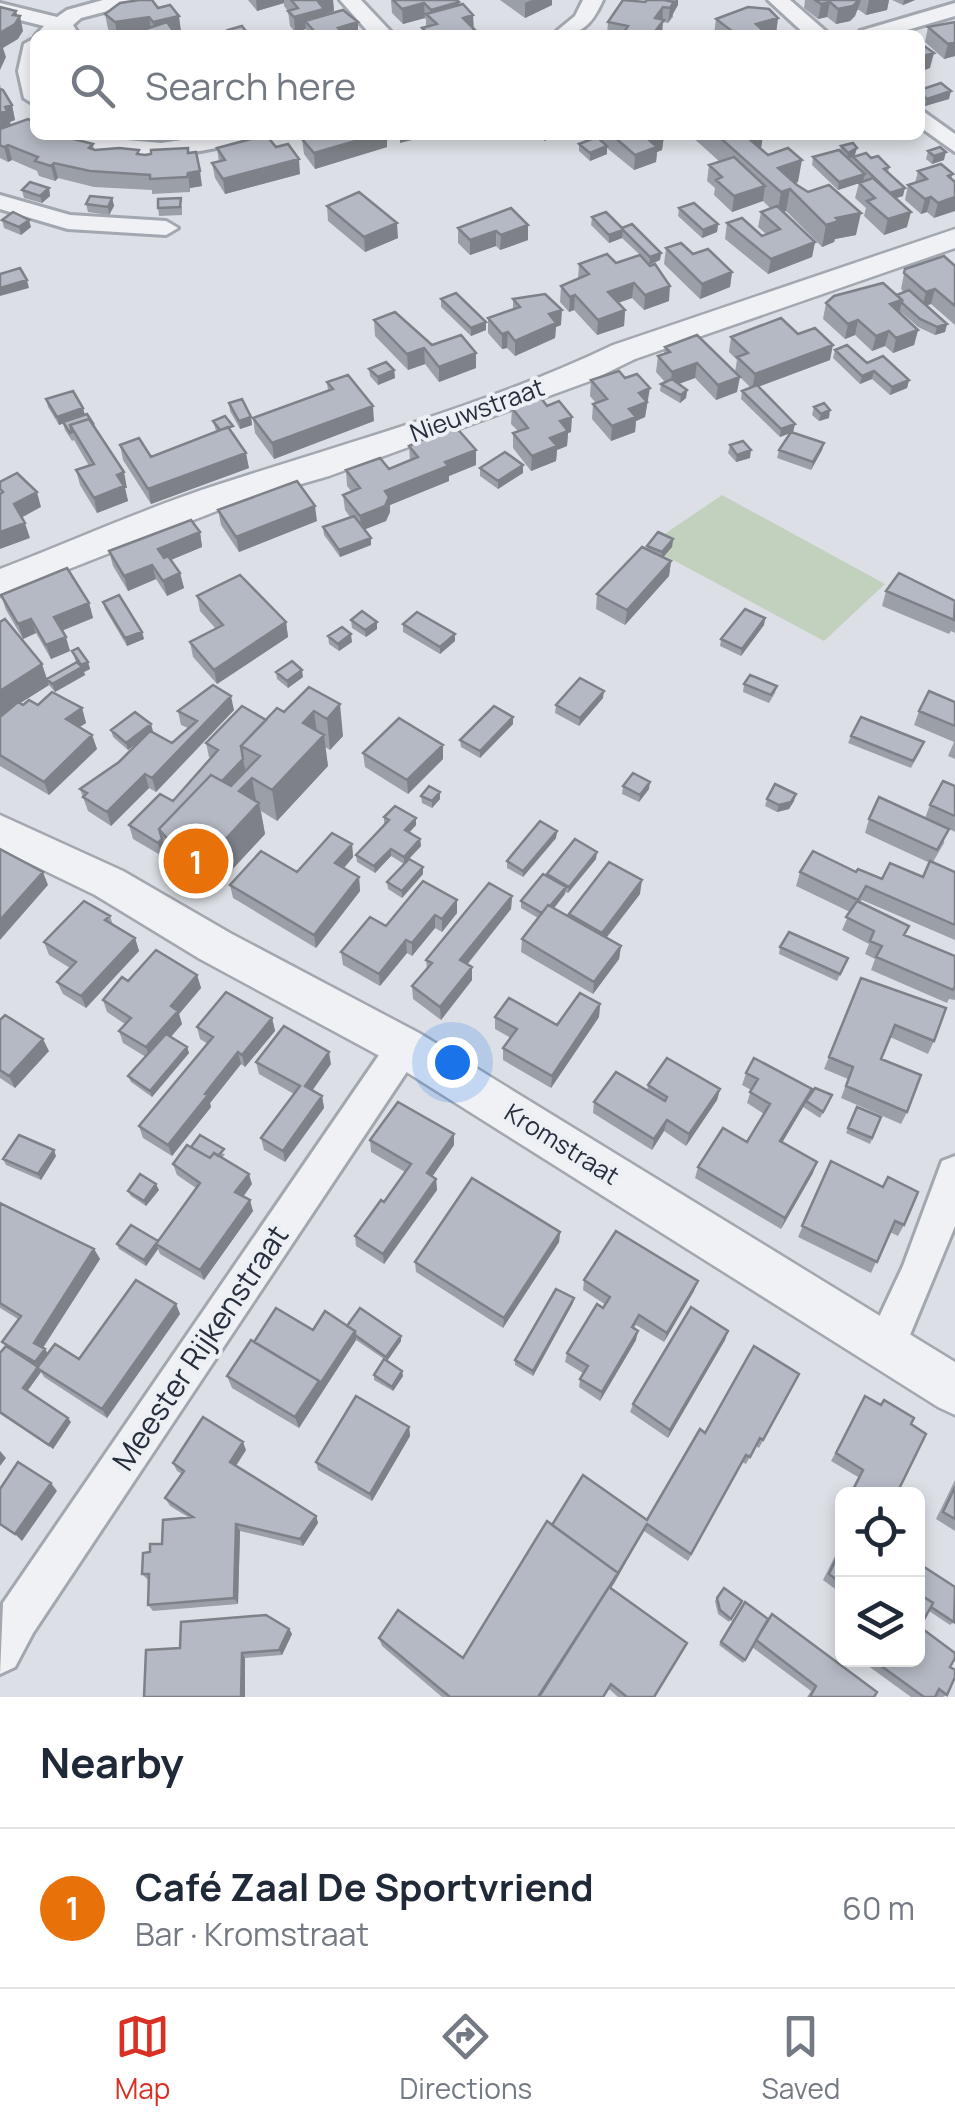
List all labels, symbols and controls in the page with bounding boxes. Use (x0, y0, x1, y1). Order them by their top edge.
search box (30, 30, 925, 140)
icon: search (65, 58, 120, 113)
text: Search here (145, 59, 356, 111)
street label: Nieuwstraat (405, 369, 549, 450)
pin: 1 (164, 824, 228, 898)
your location (427, 1037, 478, 1088)
street label: Kromstraat (498, 1095, 626, 1193)
street label: Meester Rijkenstraat (102, 1216, 297, 1478)
map controls (835, 1487, 925, 1667)
button: locate (835, 1487, 925, 1577)
button: layers (835, 1577, 925, 1667)
text: Nearby (40, 1733, 184, 1791)
text: Café Zaal De Sportvriend (135, 1860, 594, 1912)
text: 1 (65, 1886, 80, 1930)
text: 60 m (842, 1886, 915, 1930)
text: Bar · Kromstraat (135, 1912, 369, 1956)
tab: Map (115, 2009, 170, 2107)
tab: Directions (400, 2009, 532, 2107)
tab: Saved (761, 2009, 840, 2107)

